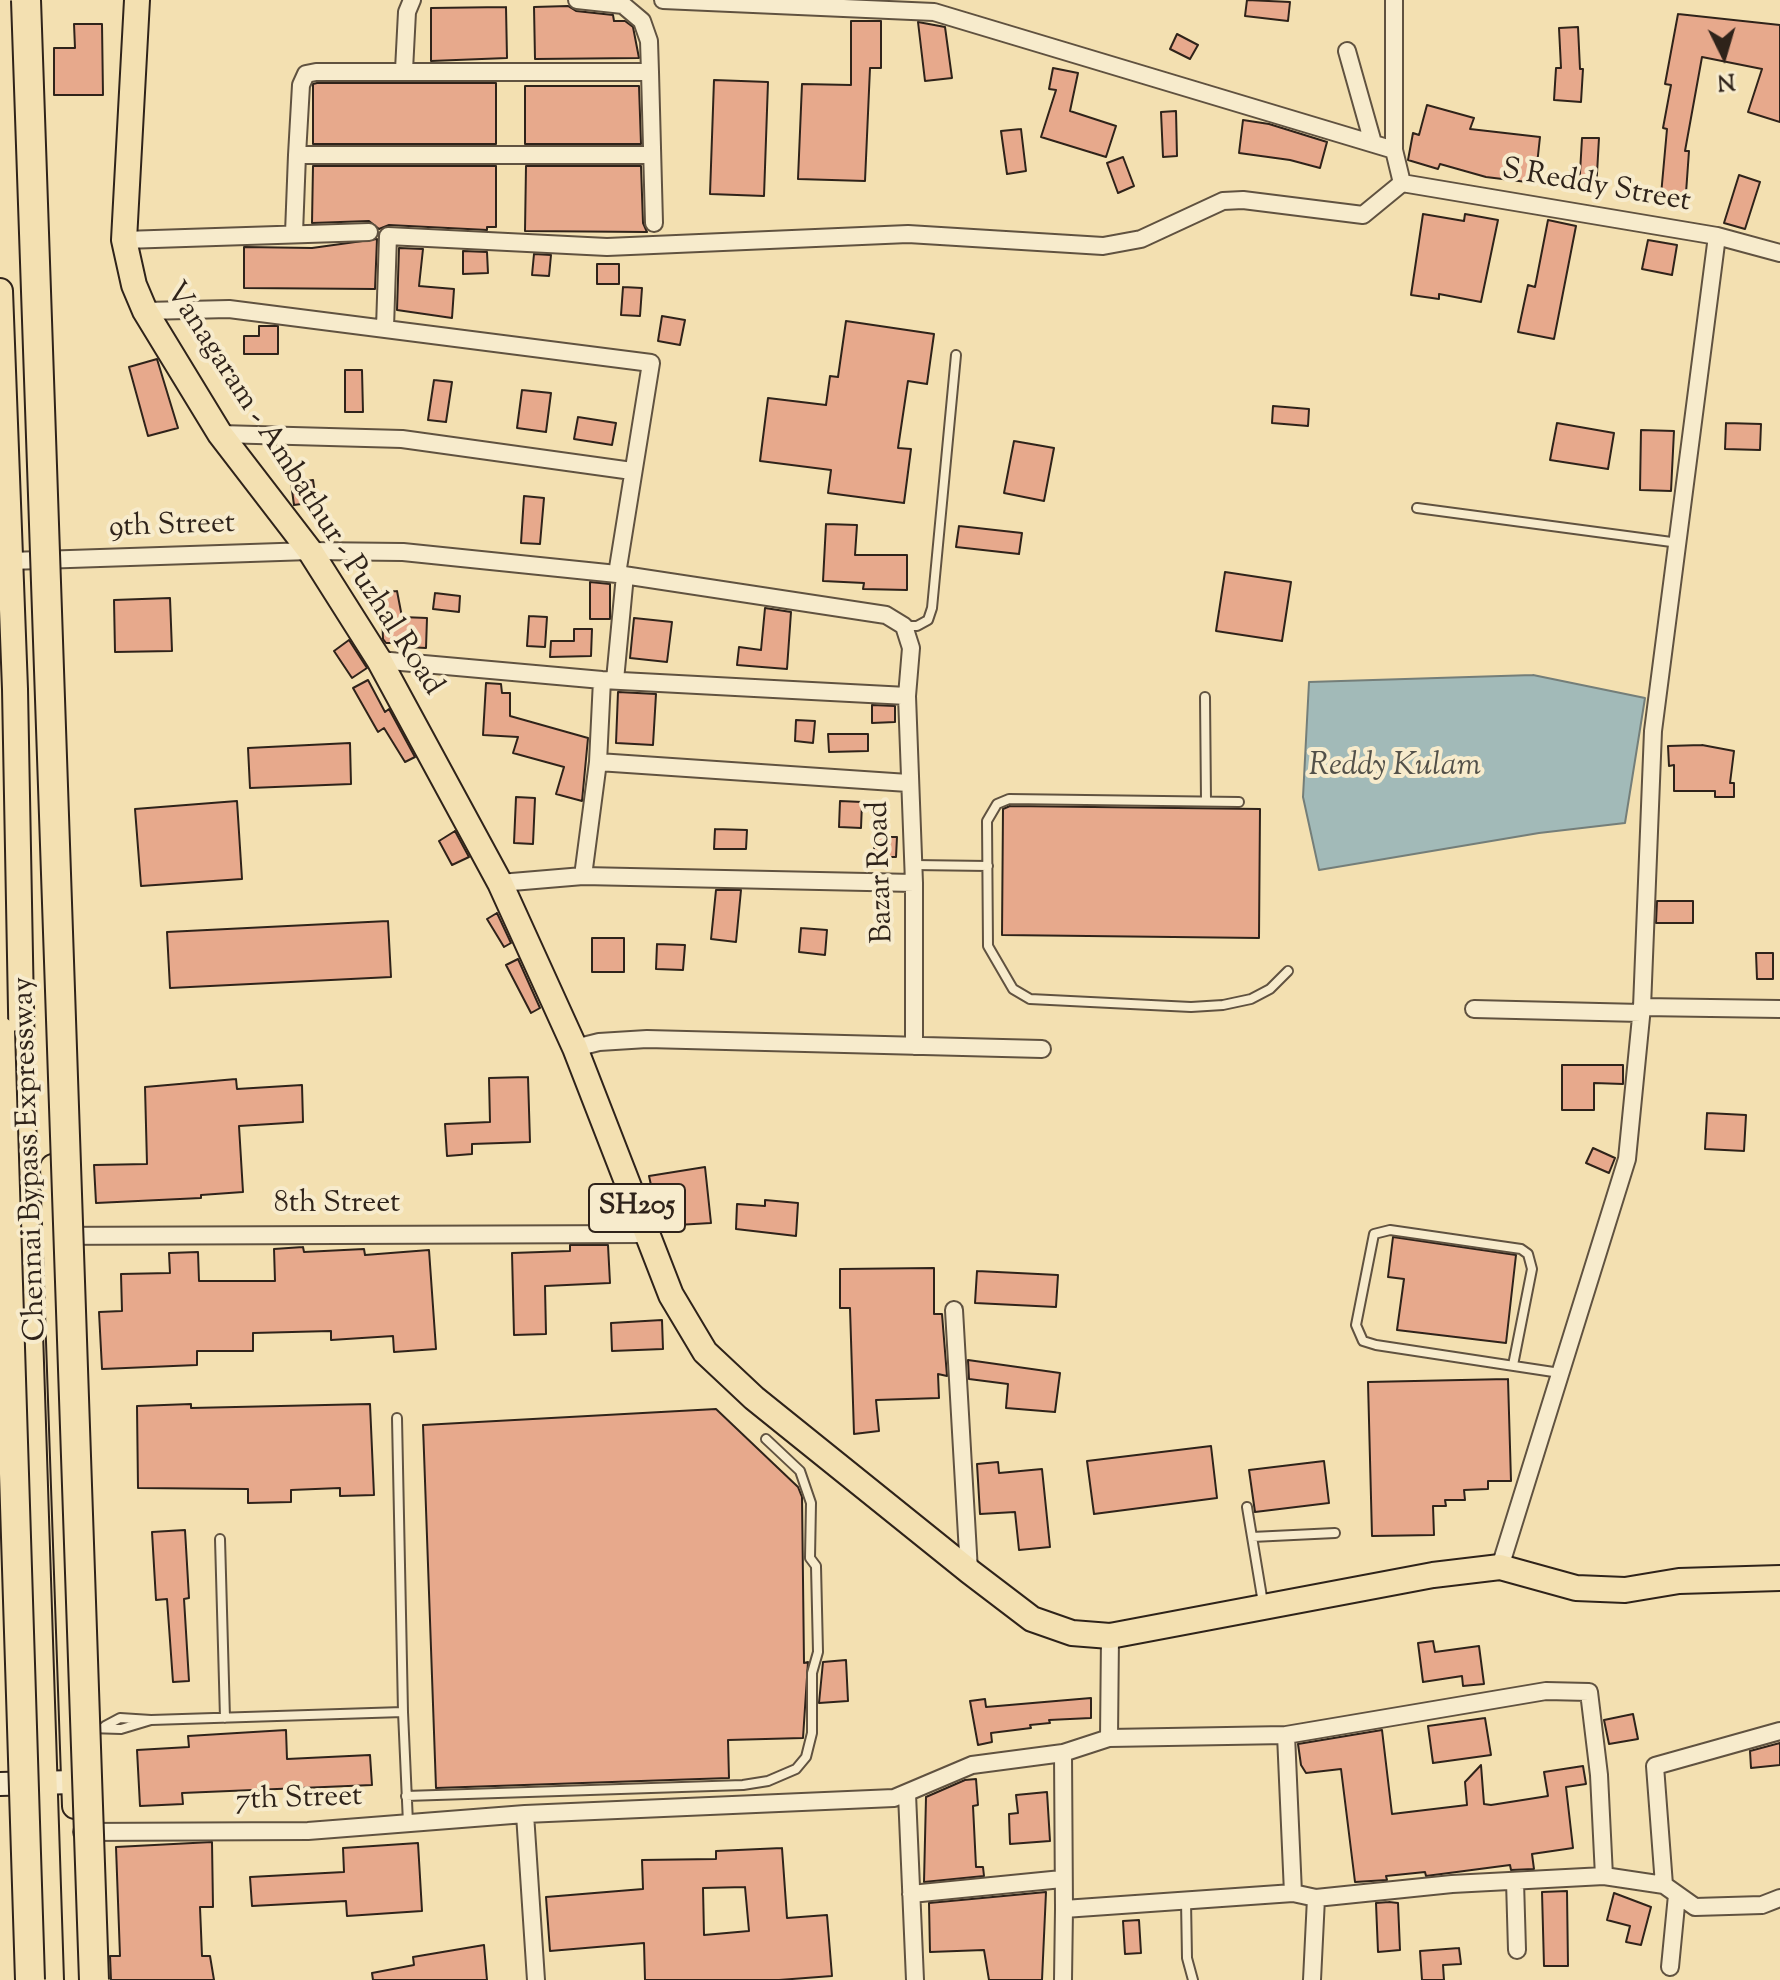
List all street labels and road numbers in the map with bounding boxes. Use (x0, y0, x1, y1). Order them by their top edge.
street label: S Reddy Street (1499, 154, 1693, 222)
street label: Vanagaram - Ambathur - Puzhal Road (155, 277, 449, 703)
street label: 9th Street (108, 508, 236, 548)
street label: Bazar Road (863, 800, 903, 944)
street label: Chennai Bypass Expressway (8, 976, 56, 1342)
road number: SH205 (589, 1184, 685, 1232)
street label: 8th Street (274, 1188, 400, 1224)
street label: 7th Street (235, 1781, 363, 1821)

